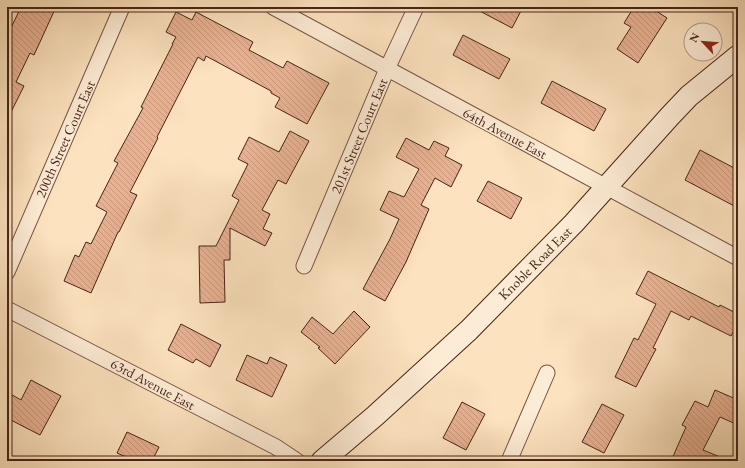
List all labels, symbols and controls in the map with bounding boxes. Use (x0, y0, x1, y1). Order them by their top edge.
north arrow (683, 22, 723, 62)
text: N (686, 30, 702, 45)
street label: 201st Street Court East (327, 75, 392, 196)
street label: 200th Street Court East (31, 77, 99, 200)
street label: 64th Avenue East (460, 103, 551, 163)
street label: Knoble Road East (494, 222, 576, 304)
street label: 63rd Avenue East (108, 354, 199, 414)

